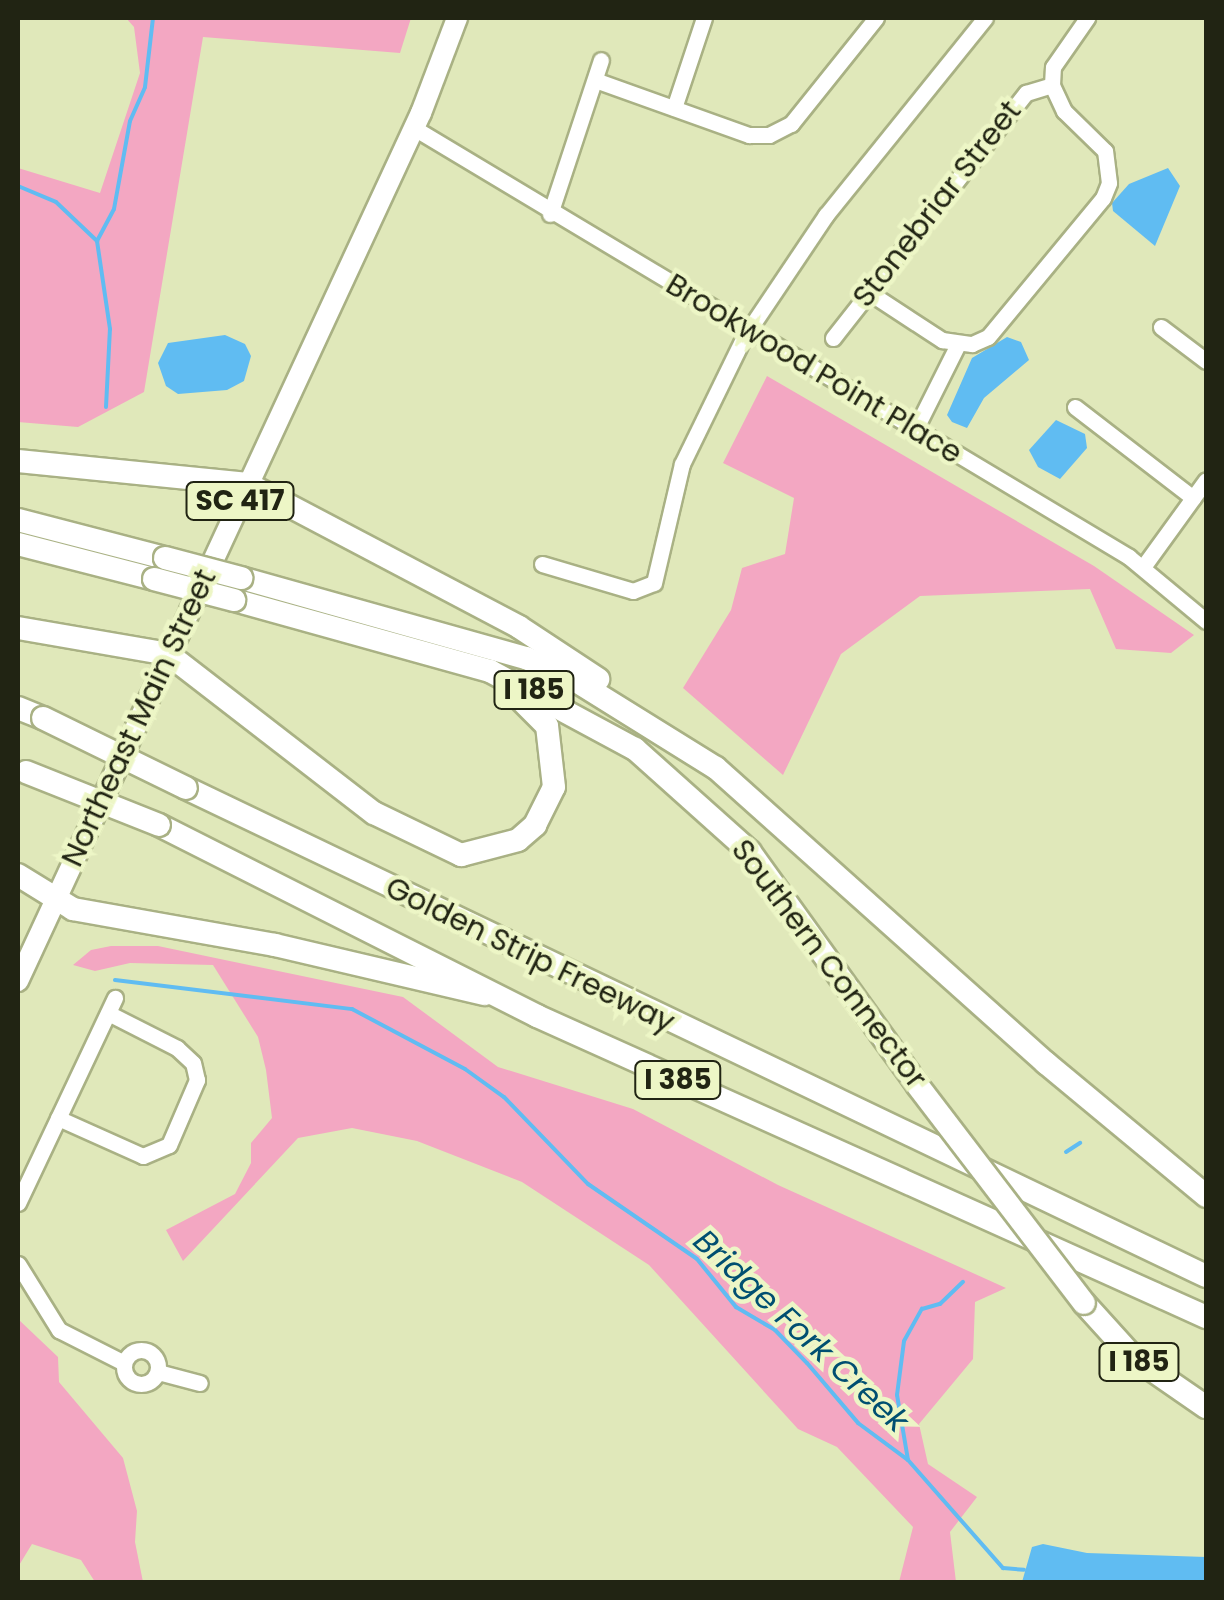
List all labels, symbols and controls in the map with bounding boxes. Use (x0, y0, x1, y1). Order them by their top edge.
street label: Stonebriar Street (845, 94, 1029, 314)
street label: Brookwood Point Place (660, 266, 968, 472)
road number: SC 417 (185, 478, 295, 524)
street label: Northeast Main Street (54, 564, 224, 872)
road number: I 185 (492, 667, 576, 713)
street label: Southern Connector (724, 833, 934, 1095)
street label: Golden Strip Freeway (380, 869, 680, 1041)
road number: I 385 (633, 1057, 723, 1103)
water label: Bridge Fork Creek (686, 1222, 916, 1440)
road number: I 185 (1096, 1339, 1182, 1385)

